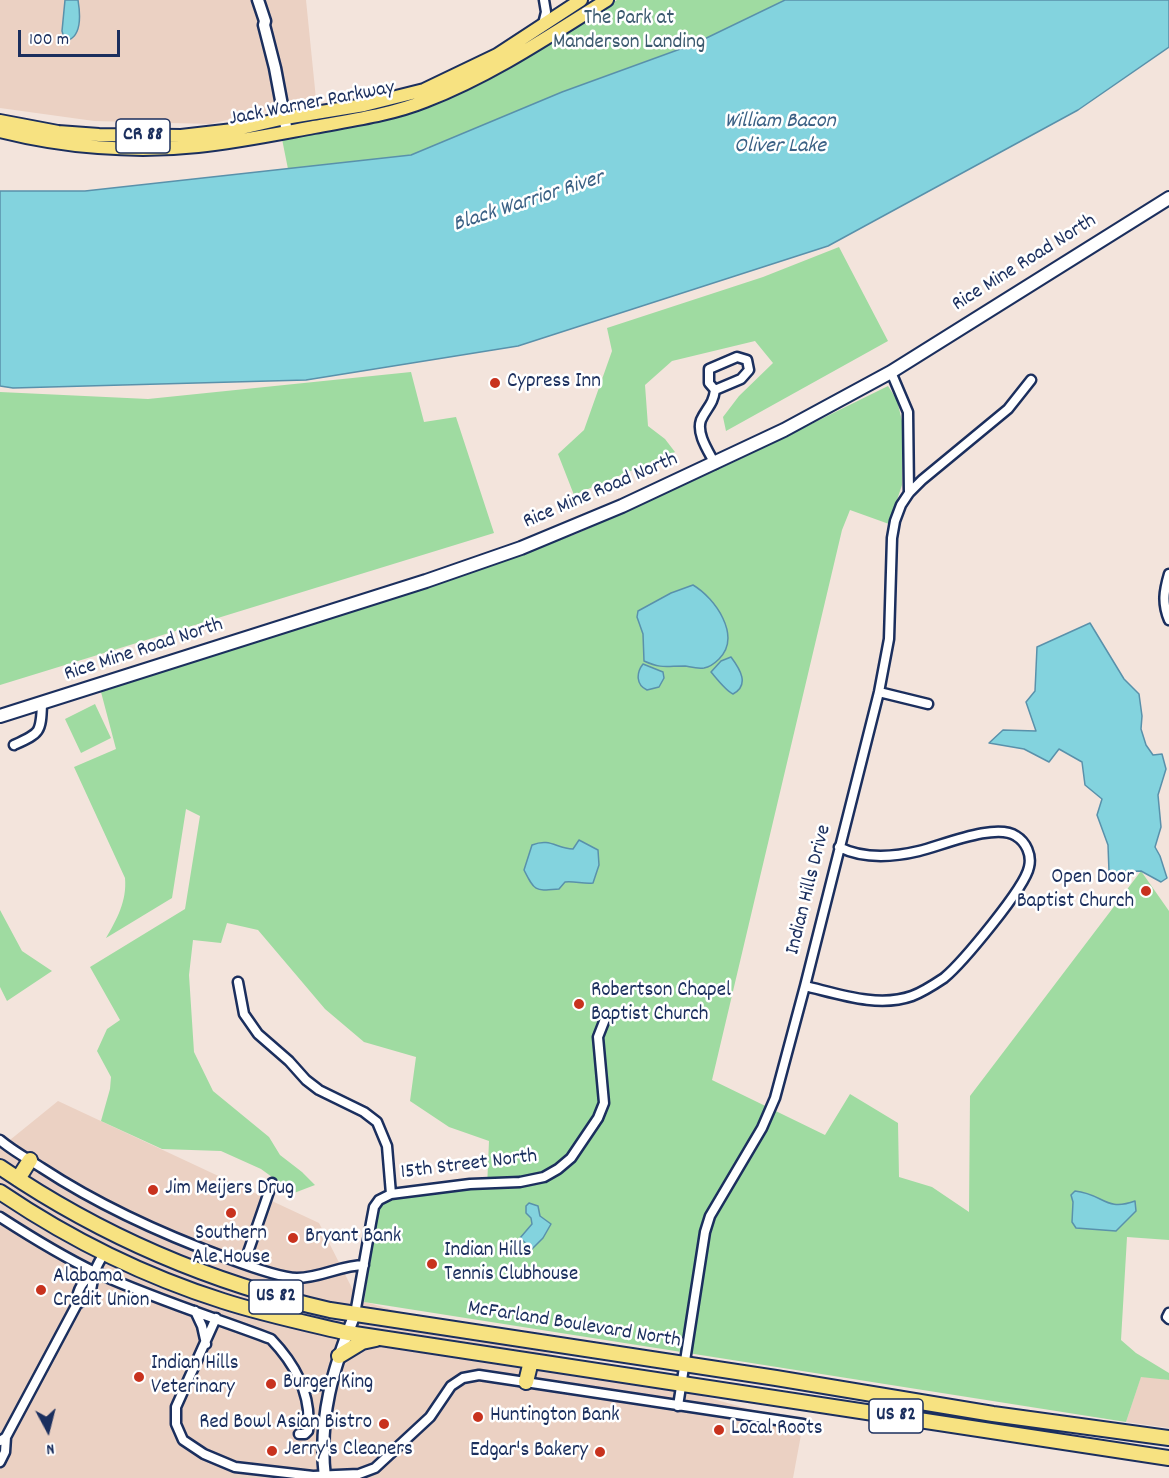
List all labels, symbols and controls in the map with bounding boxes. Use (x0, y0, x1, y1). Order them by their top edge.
park label: The Park at Manderson Landing (553, 7, 705, 57)
scale bar (21, 18, 123, 56)
text: 100 m (29, 28, 69, 53)
street label: Jack Warner Parkway (227, 77, 397, 133)
water label: William Bacon Oliver Lake (724, 110, 836, 162)
road number: CR 88 (116, 119, 170, 153)
water label: Black Warrior River (450, 166, 608, 240)
street label: Rice Mine Road North (948, 209, 1102, 319)
place label: Cypress Inn (507, 370, 601, 396)
marker: Cypress Inn (488, 376, 502, 390)
street label: Rice Mine Road North (520, 448, 682, 536)
street label: Rice Mine Road North (61, 613, 227, 689)
street label: Indian Hills Drive (782, 822, 838, 958)
place label: Open Door Baptist Church (1017, 866, 1134, 916)
marker: Open Door Baptist Church (1139, 884, 1153, 898)
place label: Robertson Chapel Baptist Church (591, 979, 731, 1029)
marker: Robertson Chapel Baptist Church (572, 997, 586, 1011)
street label: 15th Street North (399, 1145, 539, 1187)
place label: Jim Meijers Drug (165, 1177, 294, 1203)
marker: Jim Meijers Drug (146, 1183, 160, 1197)
marker: Southern Ale House (224, 1206, 238, 1220)
place label: Southern Ale House (192, 1222, 270, 1272)
place label: Bryant Bank (305, 1225, 401, 1251)
marker: Bryant Bank (286, 1231, 300, 1245)
place label: Indian Hills Tennis Clubhouse (444, 1239, 578, 1289)
marker: Indian Hills Tennis Clubhouse (425, 1257, 439, 1271)
place label: Alabama Credit Union (53, 1265, 149, 1315)
road number: US 82 (249, 1280, 303, 1314)
marker: Alabama Credit Union (34, 1283, 48, 1297)
street label: McFarland Boulevard North (466, 1297, 682, 1355)
place label: Indian Hills Veterinary (151, 1352, 239, 1402)
marker: Indian Hills Veterinary (132, 1370, 146, 1384)
place label: Burger King (283, 1371, 373, 1397)
marker: Burger King (264, 1377, 278, 1391)
road number: US 82 (869, 1399, 923, 1433)
north arrow (18, 1400, 78, 1460)
place label: Huntington Bank (490, 1404, 620, 1430)
marker: Huntington Bank (471, 1410, 485, 1424)
place label: Red Bowl Asian Bistro (199, 1411, 372, 1437)
marker: Red Bowl Asian Bistro (377, 1417, 391, 1431)
place label: Local Roots (731, 1417, 823, 1443)
marker: Local Roots (712, 1423, 726, 1437)
text: N (45, 1436, 56, 1460)
place label: Jerry's Cleaners (284, 1438, 413, 1464)
place label: Edgar's Bakery (470, 1439, 588, 1465)
marker: Jerry's Cleaners (265, 1444, 279, 1458)
marker: Edgar's Bakery (593, 1445, 607, 1459)

